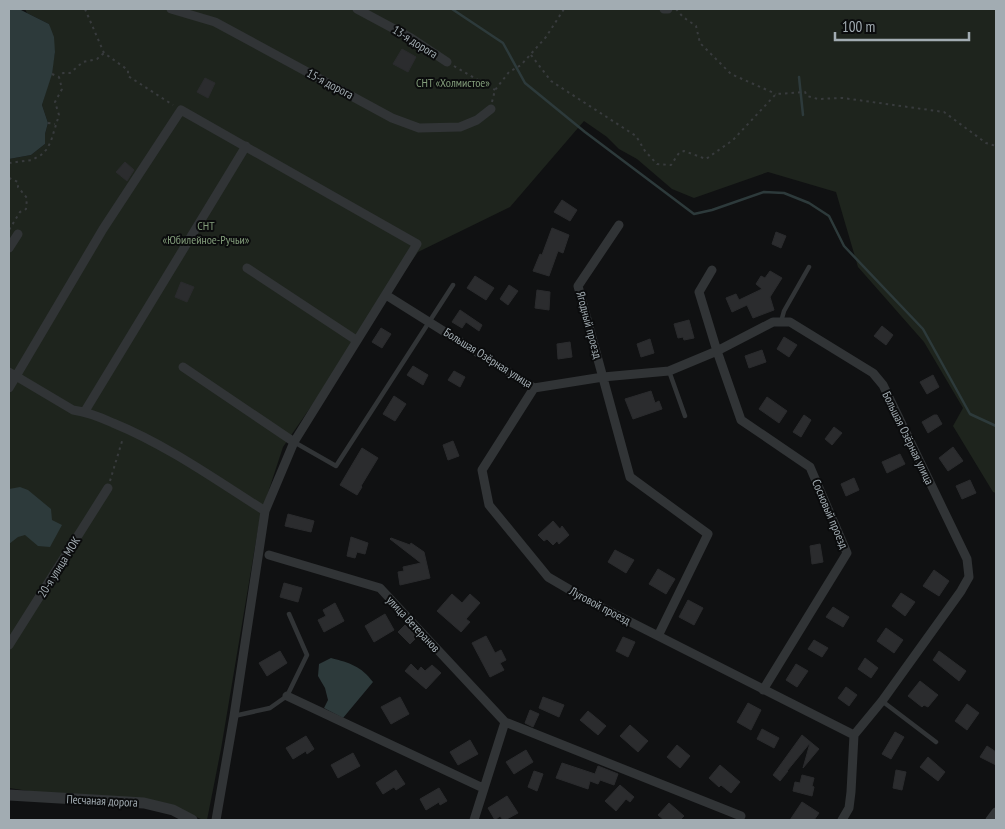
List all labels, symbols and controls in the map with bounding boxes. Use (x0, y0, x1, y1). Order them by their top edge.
scale bar (835, 10, 969, 42)
text: 100 m (842, 17, 875, 36)
street label: 13-я дорога (390, 22, 441, 61)
street label: 15-я дорога (304, 65, 356, 102)
park label: СНТ «Холмистое» (416, 75, 490, 90)
park label: СНТ «Юбилейное-Ручьи» (163, 218, 250, 247)
street label: Ягодный проезд (573, 290, 606, 361)
street label: Большая Озёрная улица (441, 324, 536, 391)
street label: Большая Озёрная улица (879, 389, 938, 487)
street label: Сосновый проезд (809, 477, 852, 552)
street label: 20-я улица МОК (34, 534, 83, 600)
street label: Луговой проезд (566, 583, 634, 628)
street label: улица Ветеранов (383, 592, 443, 655)
street label: Песчаная дорога (66, 791, 138, 810)

